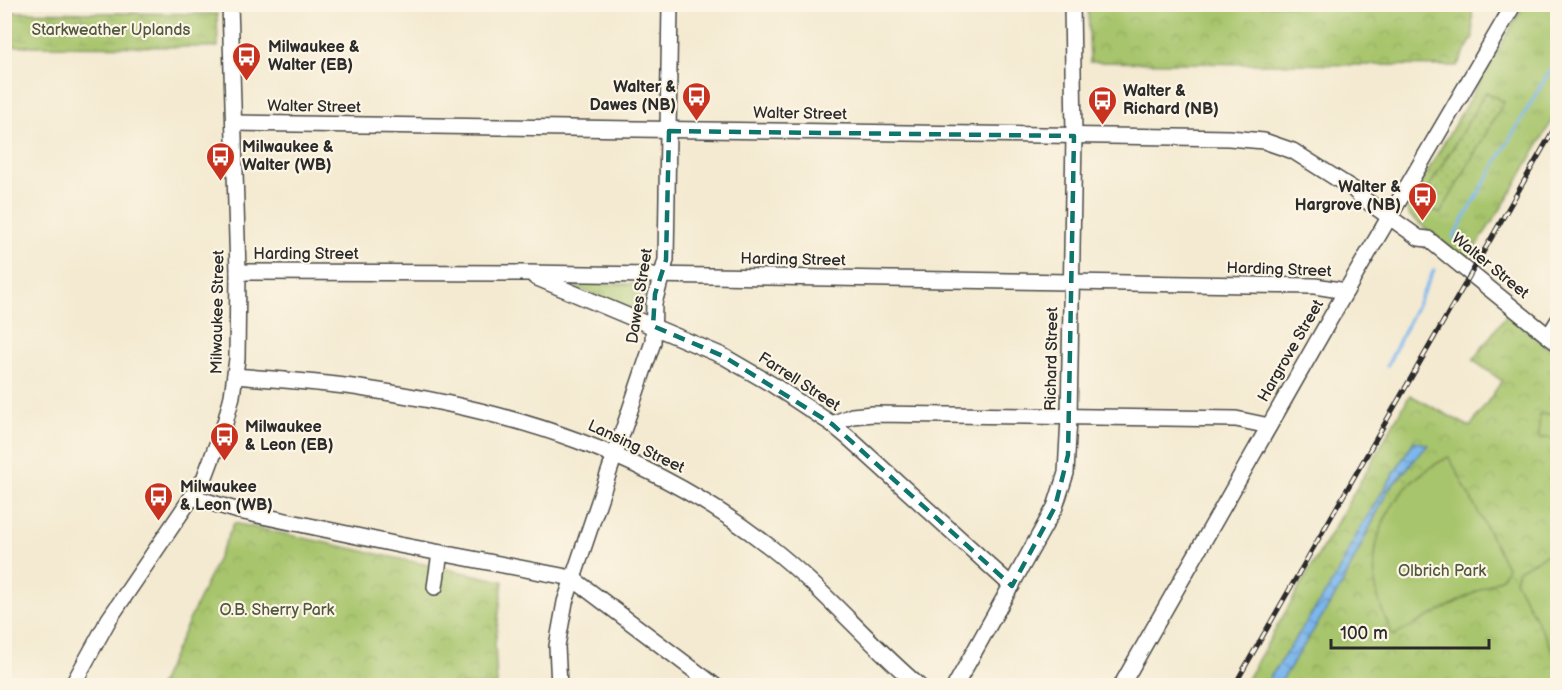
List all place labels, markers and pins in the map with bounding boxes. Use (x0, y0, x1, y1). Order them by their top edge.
place label: Milwaukee & Walter (EB) (268, 38, 360, 75)
bus stop icon: Milwaukee & Walter (EB) (231, 40, 263, 82)
place label: Walter & Dawes (NB) (589, 78, 676, 115)
bus stop icon: Walter & Dawes (NB) (681, 80, 713, 122)
place label: Walter & Richard (NB) (1123, 82, 1219, 119)
bus stop icon: Walter & Richard (NB) (1086, 84, 1118, 126)
place label: Milwaukee & Walter (WB) (242, 138, 334, 175)
bus stop icon: Milwaukee & Walter (WB) (205, 140, 237, 182)
place label: Walter & Hargrove (NB) (1295, 178, 1401, 215)
bus stop icon: Walter & Hargrove (NB) (1406, 180, 1438, 222)
place label: Milwaukee & Leon (EB) (245, 418, 333, 455)
bus stop icon: Milwaukee & Leon (EB) (208, 420, 240, 462)
place label: Milwaukee & Leon (WB) (180, 478, 273, 515)
bus stop icon: Milwaukee & Leon (WB) (143, 480, 175, 522)

